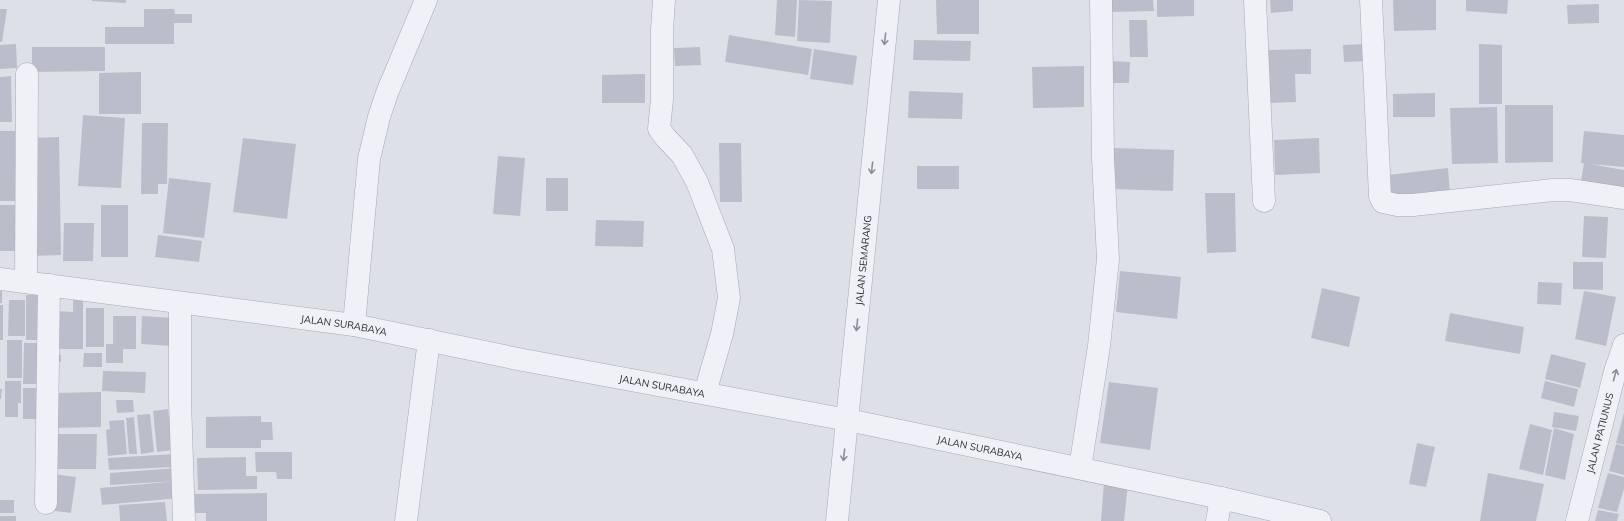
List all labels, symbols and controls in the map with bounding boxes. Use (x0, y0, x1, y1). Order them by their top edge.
one-way arrow (882, 32, 889, 45)
one-way arrow (869, 161, 876, 174)
street label: JALAN SEMARANG (852, 215, 874, 306)
street label: JALAN SURABAYA (300, 312, 389, 338)
one-way arrow (853, 318, 861, 331)
one-way arrow (1612, 369, 1619, 382)
street label: JALAN SURABAYA (618, 371, 707, 400)
street label: JALAN PATIUNUS (1583, 391, 1616, 475)
street label: JALAN SURABAYA (936, 432, 1025, 463)
one-way arrow (840, 448, 848, 461)

